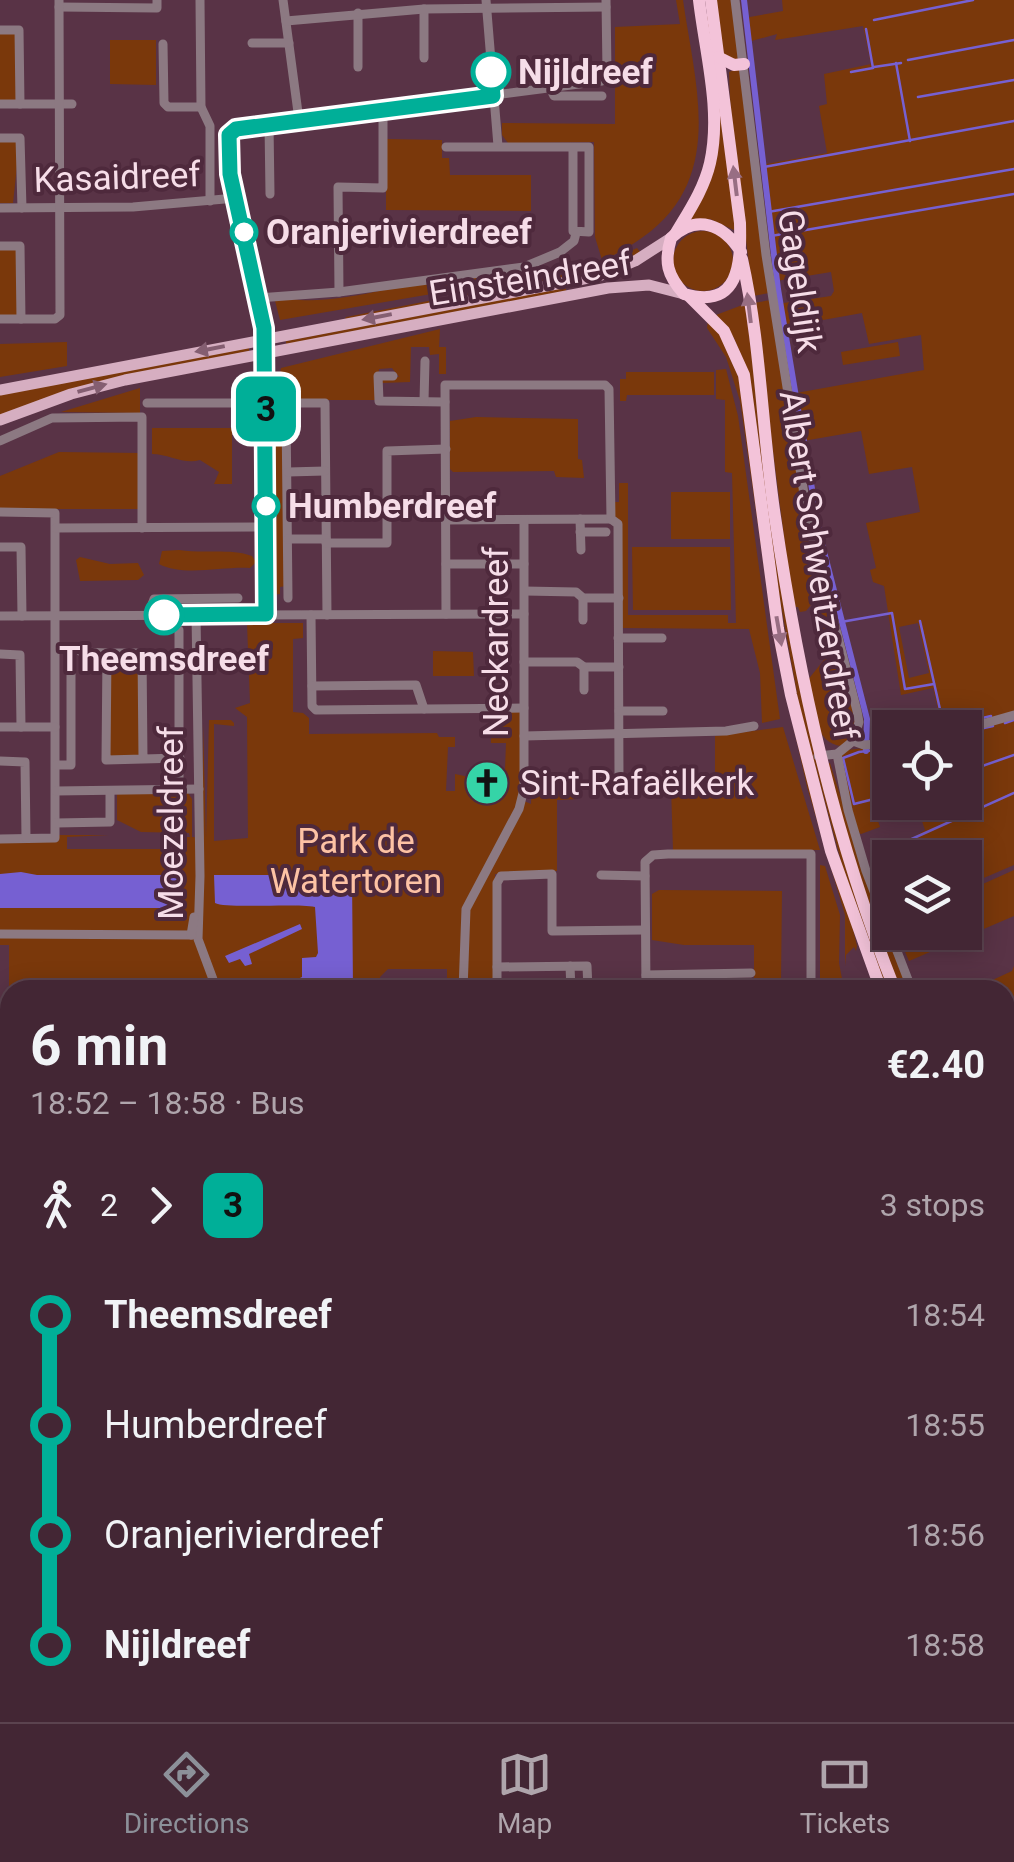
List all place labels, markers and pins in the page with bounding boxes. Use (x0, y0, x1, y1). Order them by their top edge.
place label: Nijldreef (518, 52, 653, 93)
marker: Nijldreef (472, 53, 510, 91)
place label: Oranjerivierdreef (266, 212, 532, 253)
marker: Oranjerivierdreef (231, 219, 257, 245)
place label: Humberdreef (288, 486, 497, 527)
marker: Humberdreef (253, 493, 279, 519)
marker: Theemsdreef (145, 596, 183, 634)
place label: Theemsdreef (59, 639, 269, 680)
church icon: Sint-Rafaëlkerk (464, 760, 510, 806)
place label: Sint-Rafaëlkerk (520, 763, 754, 804)

